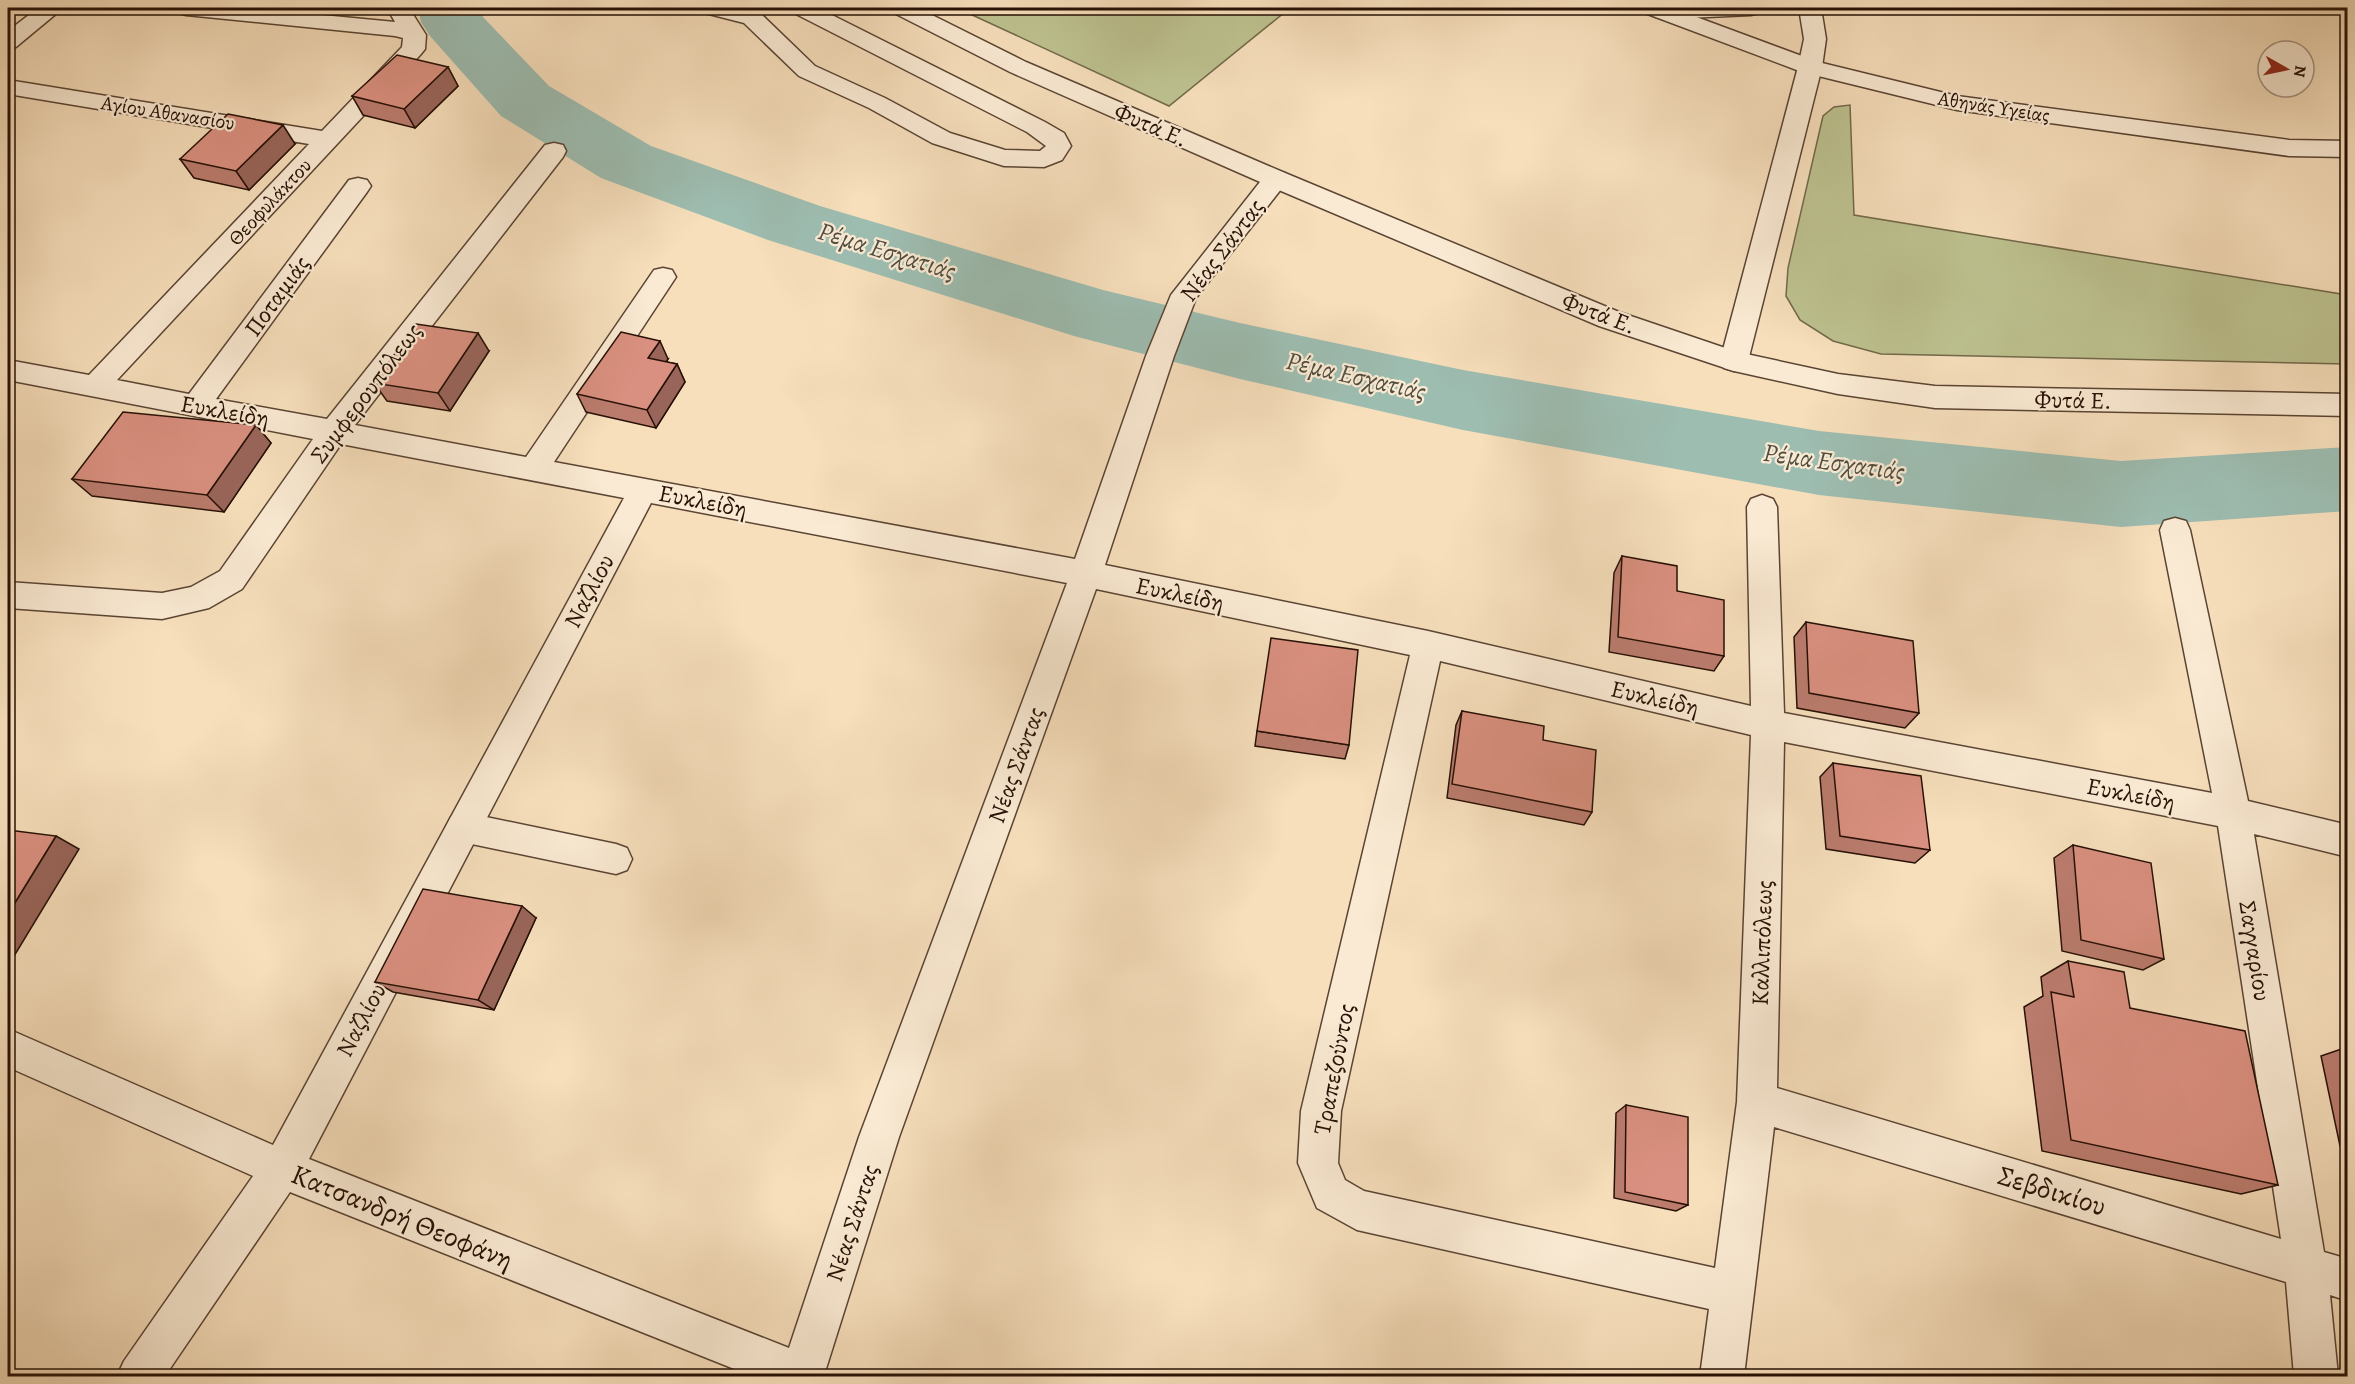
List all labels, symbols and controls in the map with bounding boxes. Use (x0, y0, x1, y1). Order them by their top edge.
north arrow (2256, 39, 2316, 99)
text: N (2288, 64, 2312, 79)
street label: Αθηνάς Υγείας (1935, 85, 2052, 129)
street label: Αγίου Αθανασίου (98, 89, 237, 137)
street label: Φυτά Ε. (1109, 95, 1193, 155)
street label: Θεοφυλάκτου (222, 152, 318, 252)
street label: Νέας Σάντας (1173, 192, 1271, 308)
water label: Ρέμα Εσχατιάς (814, 213, 961, 289)
street label: Ποταμιάς (237, 249, 317, 343)
street label: Φυτά Ε. (1557, 284, 1641, 342)
street label: Συμφερουπόλεως (303, 316, 429, 470)
water label: Ρέμα Εσχατιάς (1283, 343, 1430, 409)
street label: Φυτά Ε. (2034, 383, 2112, 417)
street label: Ευκλείδη (178, 387, 272, 435)
water label: Ρέμα Εσχατιάς (1761, 435, 1908, 489)
street label: Ευκλείδη (656, 477, 750, 525)
street label: Ναζλίου (556, 548, 622, 634)
street label: Ευκλείδη (1133, 569, 1227, 619)
street label: Ευκλείδη (1608, 672, 1702, 724)
street label: Νέας Σάντας (980, 702, 1052, 828)
street label: Ευκλείδη (2084, 770, 2178, 818)
street label: Καλλιπόλεως (1744, 880, 1780, 1006)
street label: Σαγγαρίου (2231, 899, 2279, 1003)
street label: Ναζλίου (328, 977, 394, 1063)
street label: Τραπεζούντος (1306, 1001, 1362, 1137)
street label: Κατσανδρή Θεοφάνη (286, 1155, 518, 1279)
street label: Σεβδικίου (1993, 1157, 2111, 1225)
street label: Νέας Σάντας (818, 1160, 886, 1286)

